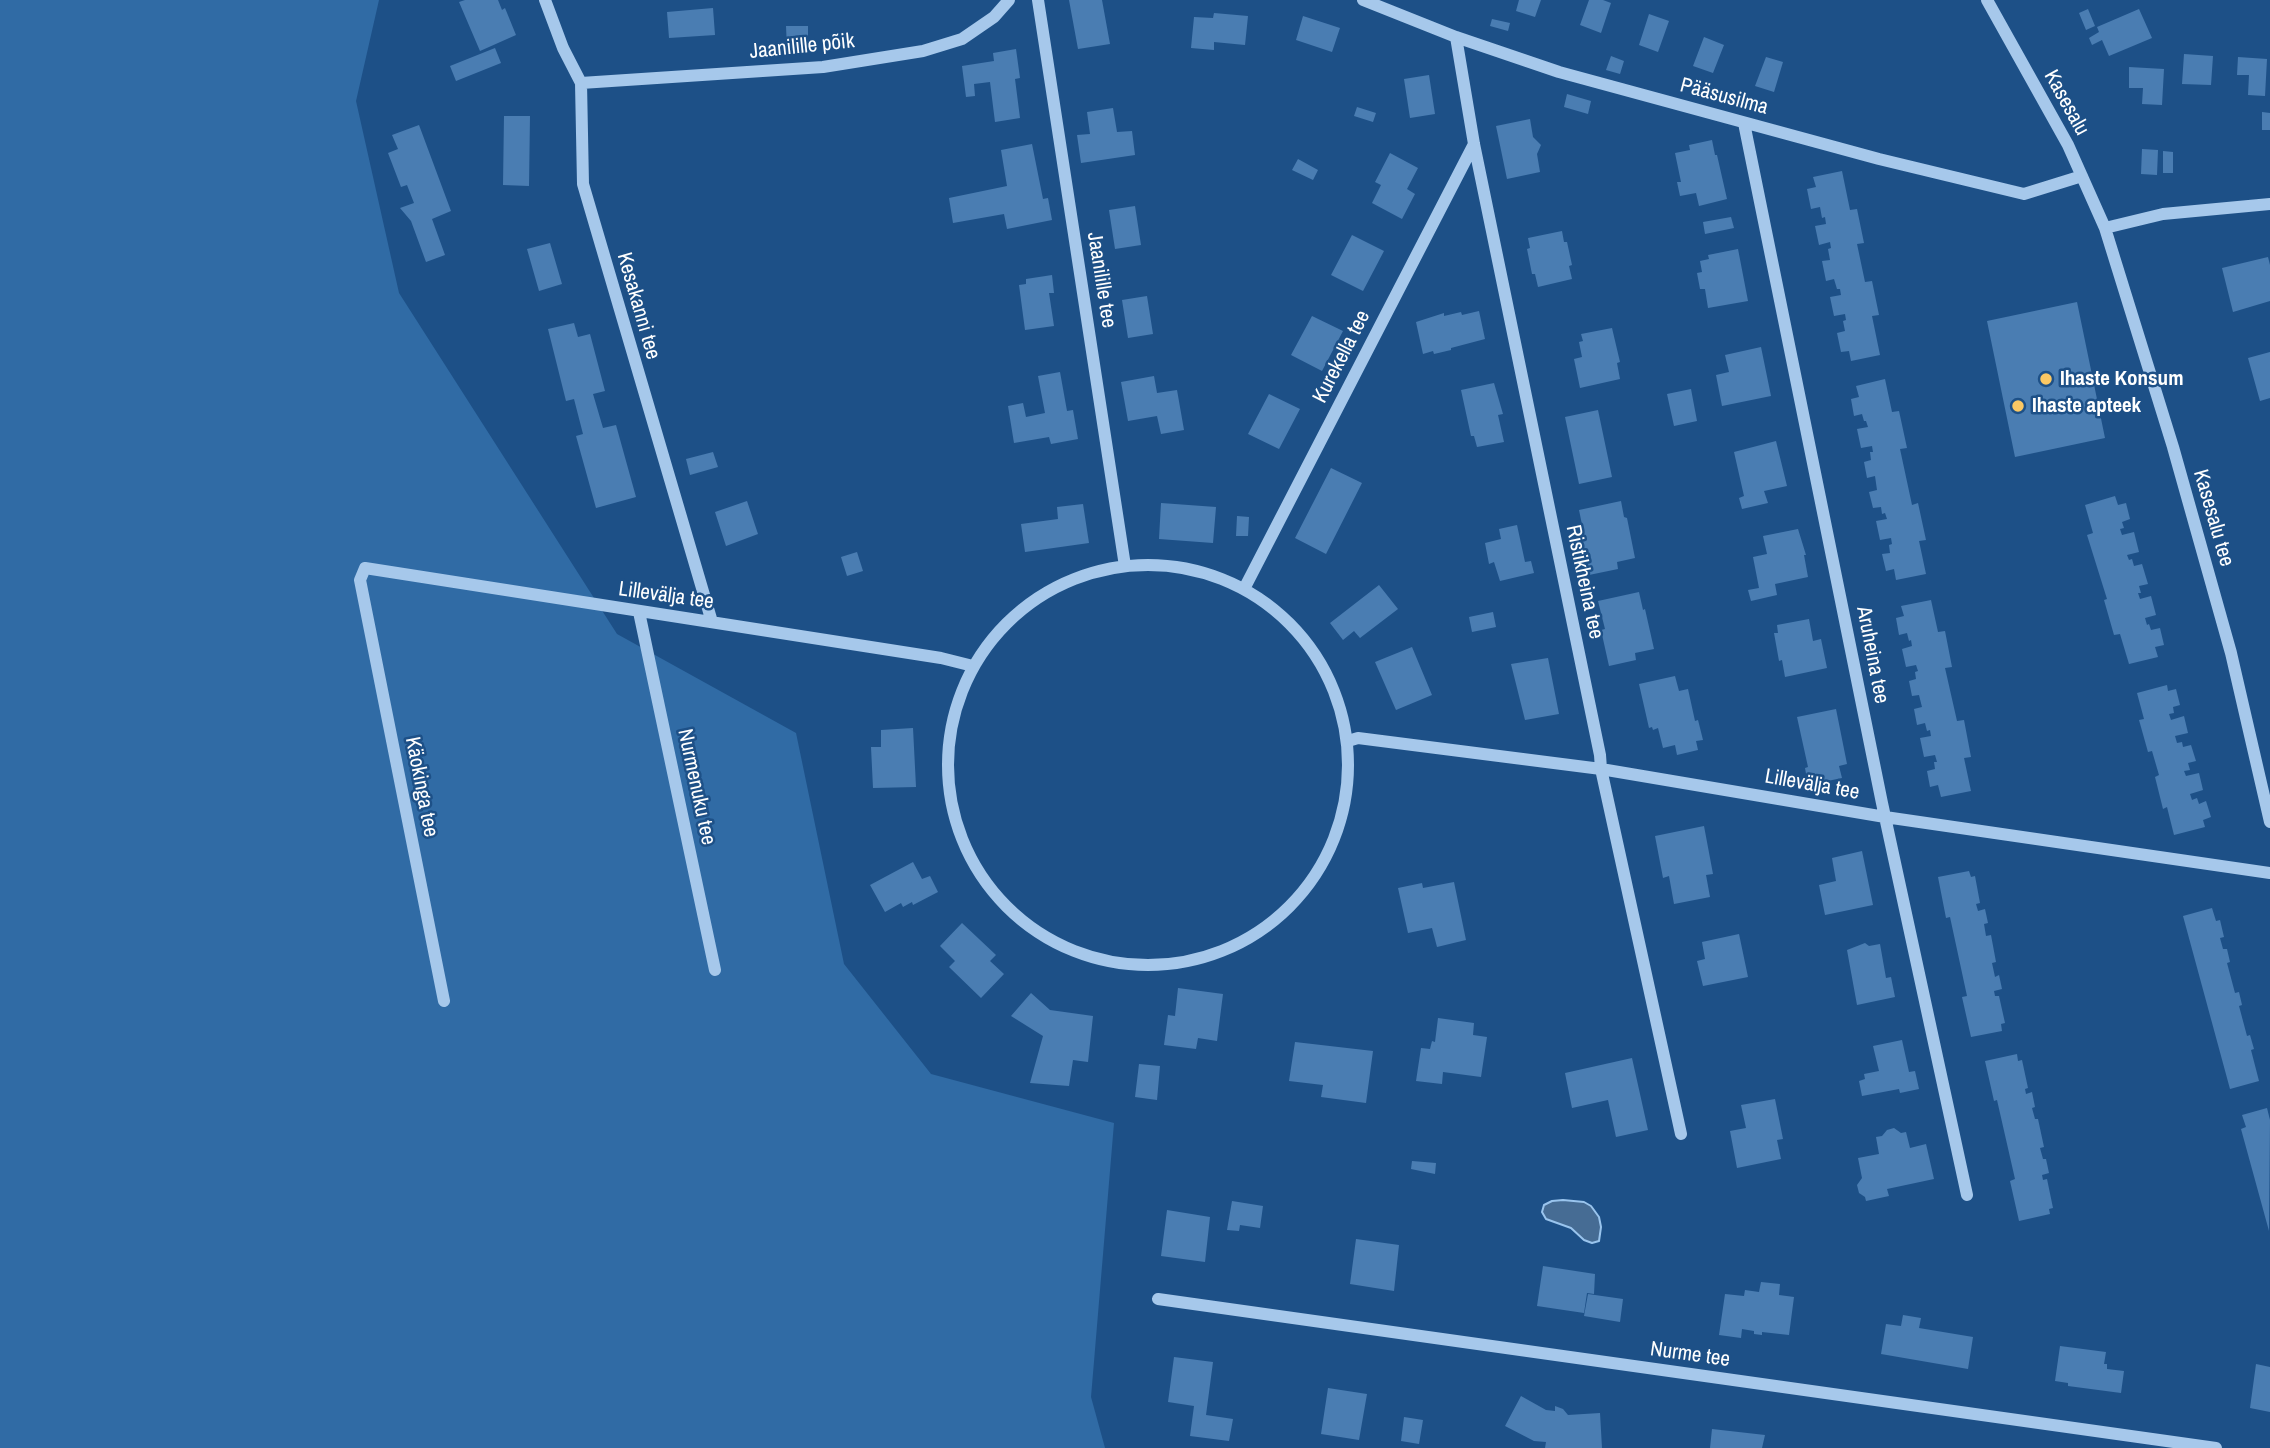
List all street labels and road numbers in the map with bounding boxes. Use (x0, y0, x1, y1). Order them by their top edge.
street label: Jaanilille põik (748, 29, 856, 65)
street label: Kasesalu (2038, 66, 2094, 140)
street label: Pääsusilma (1677, 73, 1771, 121)
street label: Jaanilille tee (1081, 230, 1121, 330)
street label: Kesakanni tee (611, 250, 665, 362)
street label: Kurekella tee (1308, 307, 1376, 407)
street label: Kasesalu tee (2187, 467, 2239, 569)
street label: Ristikheina tee (1560, 523, 1608, 641)
street label: Lillevälja tee (617, 577, 715, 615)
street label: Aruheina tee (1850, 604, 1894, 706)
street label: Nurmenuku tee (671, 727, 721, 847)
street label: Käokinga tee (399, 735, 443, 839)
street label: Lillevälja tee (1763, 764, 1861, 806)
street label: Nurme tee (1648, 1337, 1732, 1373)

